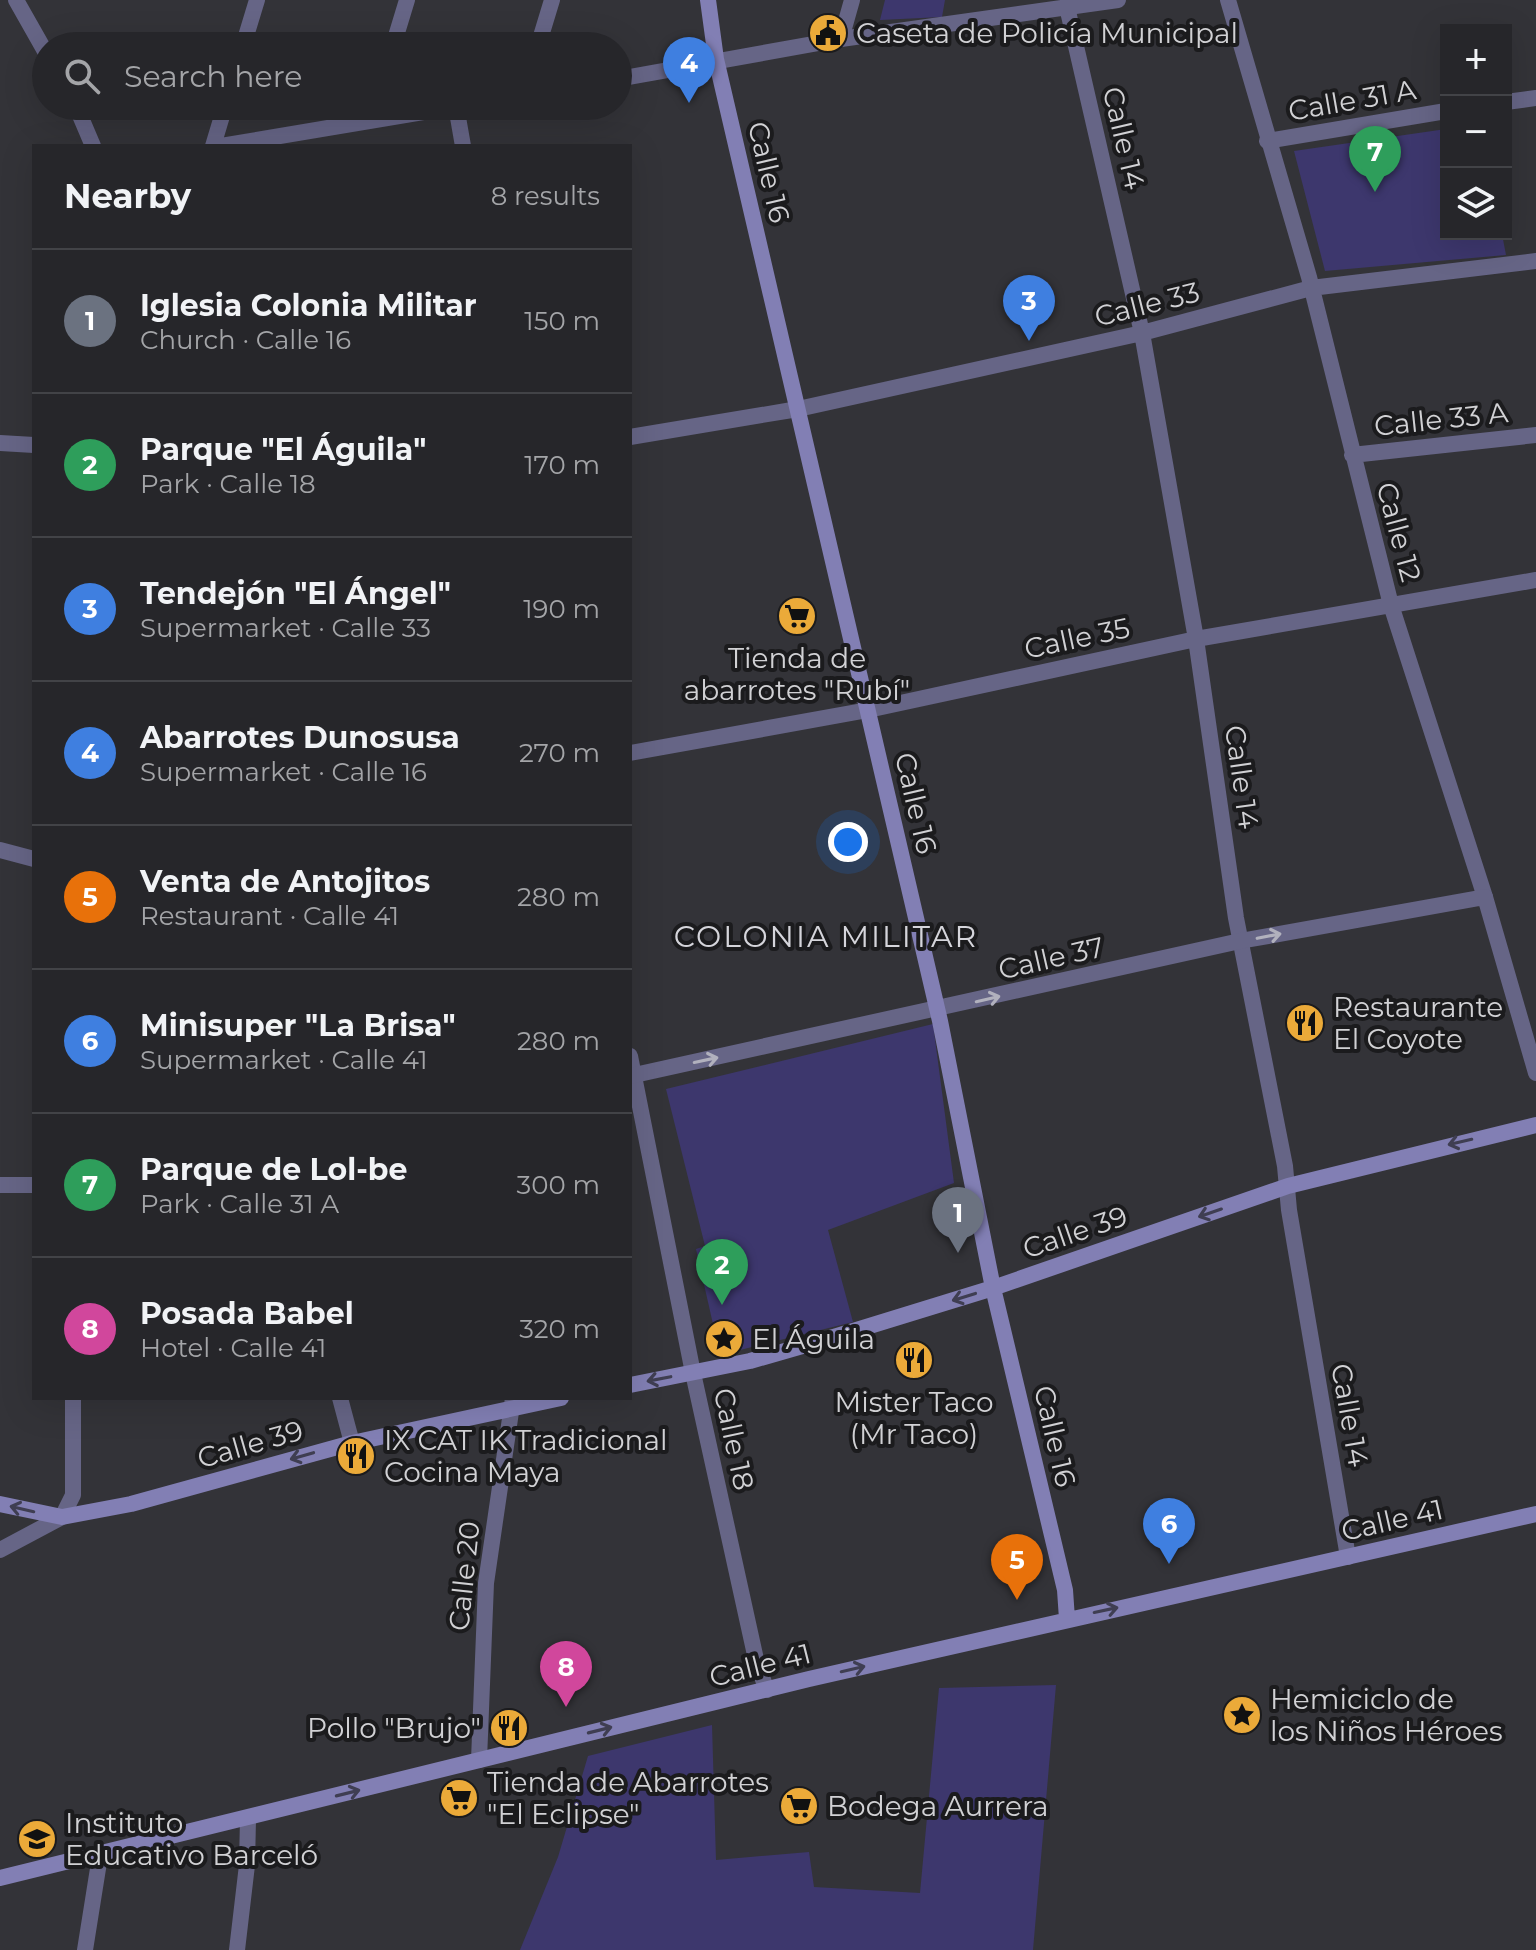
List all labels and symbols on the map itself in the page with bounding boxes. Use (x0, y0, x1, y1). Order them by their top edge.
public building icon: Caseta de Policía Municipal (807, 12, 849, 54)
place label: Caseta de Policía Municipal (856, 16, 1238, 50)
pin: 4 (663, 37, 715, 103)
street label: Calle 31 A (1286, 72, 1419, 128)
street label: Calle 14 (1096, 83, 1152, 193)
street label: Calle 16 (741, 118, 797, 226)
pin: 7 (1349, 126, 1401, 192)
pin: 3 (1003, 275, 1055, 341)
street label: Calle 33 (1091, 275, 1203, 333)
street label: Calle 33 A (1372, 395, 1510, 443)
street label: Calle 12 (1369, 479, 1429, 585)
supermarket icon: Tienda de abarrotes "Rubí" (776, 595, 818, 637)
street label: Calle 35 (1021, 610, 1133, 666)
place label: Tienda de abarrotes "Rubí" (684, 641, 910, 707)
street label: Calle 14 (1218, 723, 1266, 831)
street label: Calle 16 (888, 749, 944, 857)
your location (828, 822, 868, 862)
district label: COLONIA MILITAR (674, 918, 978, 955)
one-way arrow (1255, 927, 1281, 942)
street label: Calle 37 (995, 929, 1107, 987)
place label: Restaurante El Coyote (1333, 990, 1503, 1056)
one-way arrow (974, 991, 1000, 1006)
restaurant icon: Restaurante El Coyote (1284, 1002, 1326, 1044)
one-way arrow (693, 1052, 719, 1067)
one-way arrow (1447, 1135, 1473, 1150)
pin: 1 (932, 1187, 984, 1253)
street label: Calle 39 (1018, 1198, 1132, 1266)
one-way arrow (1198, 1206, 1223, 1221)
pin: 2 (696, 1239, 748, 1305)
one-way arrow (952, 1291, 977, 1305)
place icon: El Águila (703, 1318, 745, 1360)
place label: El Águila (752, 1322, 875, 1356)
restaurant icon: Mister Taco (Mr Taco) (893, 1339, 935, 1381)
street label: Calle 14 (1324, 1361, 1376, 1470)
one-way arrow (647, 1373, 672, 1388)
street label: Calle 16 (1027, 1382, 1083, 1490)
street label: Calle 18 (707, 1385, 761, 1493)
place label: Mister Taco (Mr Taco) (834, 1385, 994, 1451)
street label: Calle 39 (193, 1413, 307, 1475)
place label: IX CAT IK Tradicional Cocina Maya (384, 1423, 668, 1489)
restaurant icon: IX CAT IK Tradicional Cocina Maya (335, 1435, 377, 1477)
one-way arrow (289, 1450, 315, 1465)
street label: Calle 41 (1338, 1492, 1446, 1548)
pin: 6 (1143, 1498, 1195, 1564)
one-way arrow (10, 1501, 36, 1516)
street label: Calle 20 (441, 1520, 487, 1632)
pin: 5 (991, 1534, 1043, 1600)
one-way arrow (1093, 1602, 1118, 1617)
street label: Calle 41 (706, 1636, 814, 1694)
pin: 8 (540, 1641, 592, 1707)
one-way arrow (839, 1661, 865, 1676)
place label: Hemiciclo de los Niños Héroes (1270, 1682, 1503, 1748)
place icon: Hemiciclo de los Niños Héroes (1221, 1694, 1263, 1736)
restaurant icon: Pollo "Brujo" (488, 1707, 530, 1749)
place label: Pollo "Brujo" (307, 1711, 481, 1745)
one-way arrow (587, 1722, 612, 1737)
place label: Tienda de Abarrotes "El Eclipse" (487, 1765, 769, 1831)
supermarket icon: Tienda de Abarrotes "El Eclipse" (438, 1777, 480, 1819)
one-way arrow (334, 1785, 360, 1800)
supermarket icon: Bodega Aurrera (778, 1785, 820, 1827)
place label: Bodega Aurrera (827, 1789, 1049, 1823)
place label: Instituto Educativo Barceló (65, 1806, 318, 1872)
school or university icon: Instituto Educativo Barceló (16, 1818, 58, 1860)

